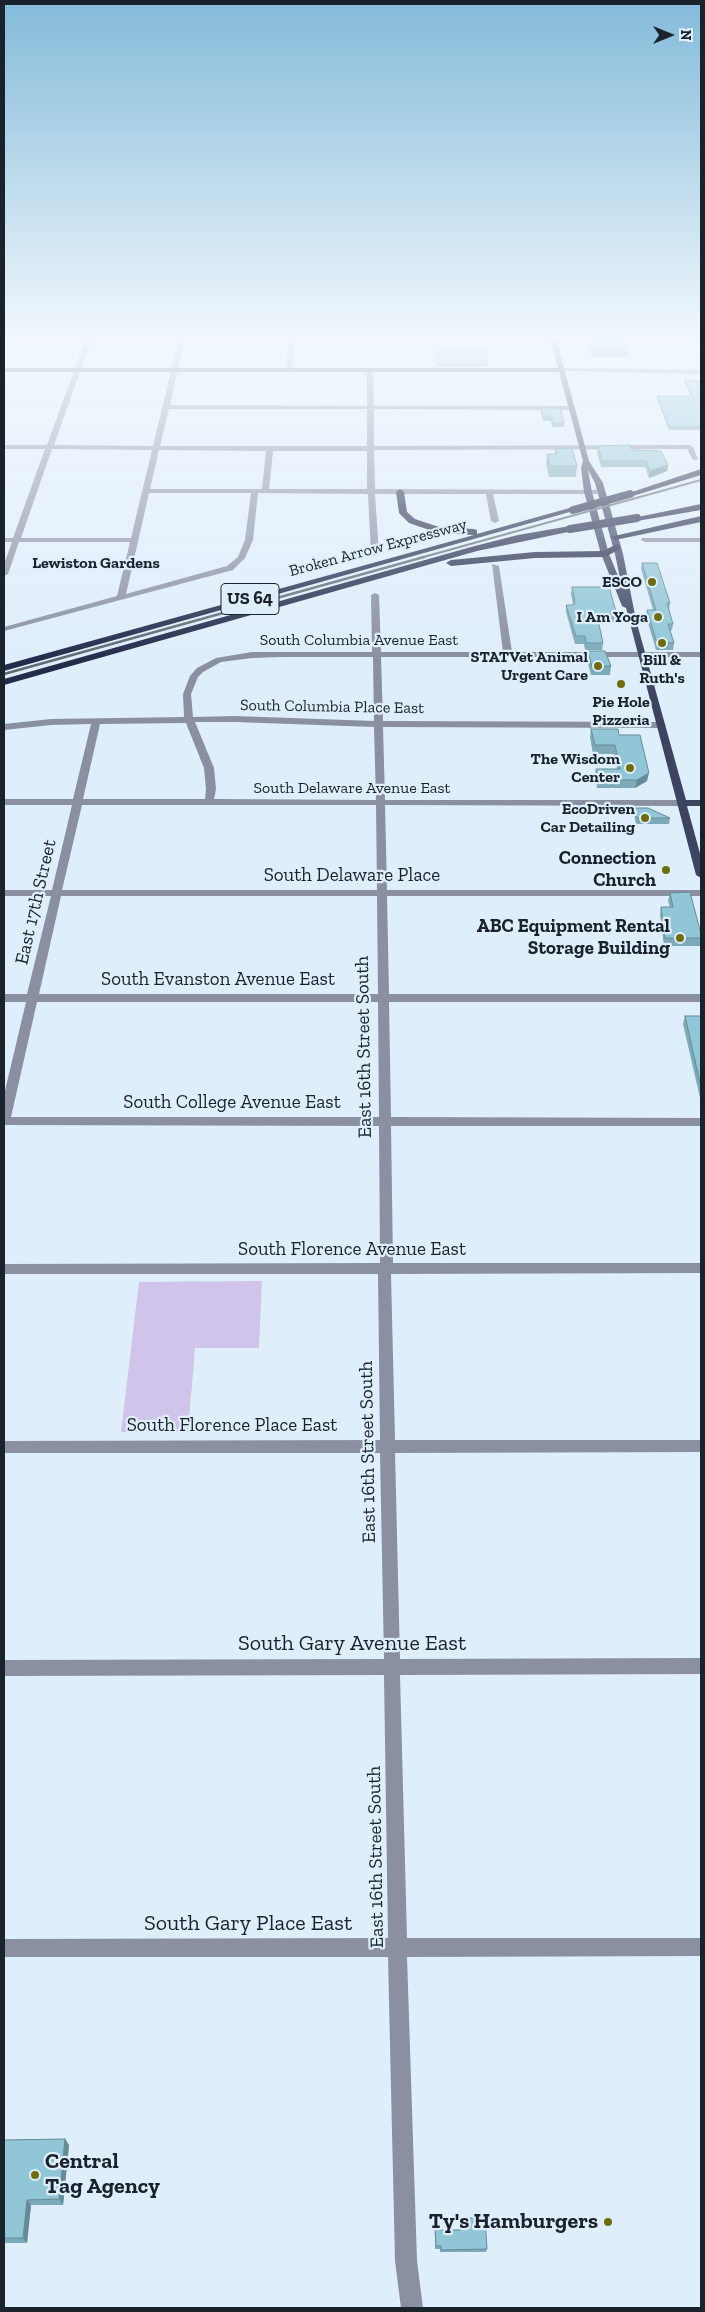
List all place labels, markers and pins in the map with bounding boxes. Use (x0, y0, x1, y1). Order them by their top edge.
place label: ESCO (602, 572, 642, 592)
marker: ESCO (646, 576, 658, 588)
place label: I Am Yoga (577, 607, 648, 627)
marker: I Am Yoga (652, 611, 664, 623)
marker: Bill & Ruth's (656, 637, 668, 649)
place label: STATVet Animal Urgent Care (470, 647, 588, 685)
place label: Bill & Ruth's (639, 650, 685, 688)
marker: STATVet Animal Urgent Care (592, 660, 604, 672)
marker: Pie Hole Pizzeria (615, 678, 627, 690)
place label: Pie Hole Pizzeria (592, 692, 650, 730)
place label: The Wisdom Center (531, 749, 620, 787)
marker: The Wisdom Center (624, 762, 636, 774)
place label: EcoDriven Car Detailing (540, 799, 635, 837)
marker: EcoDriven Car Detailing (639, 812, 651, 824)
place label: Connection Church (559, 848, 656, 892)
marker: Connection Church (660, 864, 672, 876)
place label: ABC Equipment Rental Storage Building (477, 916, 670, 960)
marker: ABC Equipment Rental Storage Building (674, 932, 686, 944)
place label: Central Tag Agency (45, 2149, 160, 2200)
marker: Central Tag Agency (29, 2169, 41, 2181)
place label: Ty's Hamburgers (429, 2209, 598, 2235)
marker: Ty's Hamburgers (602, 2216, 614, 2228)

